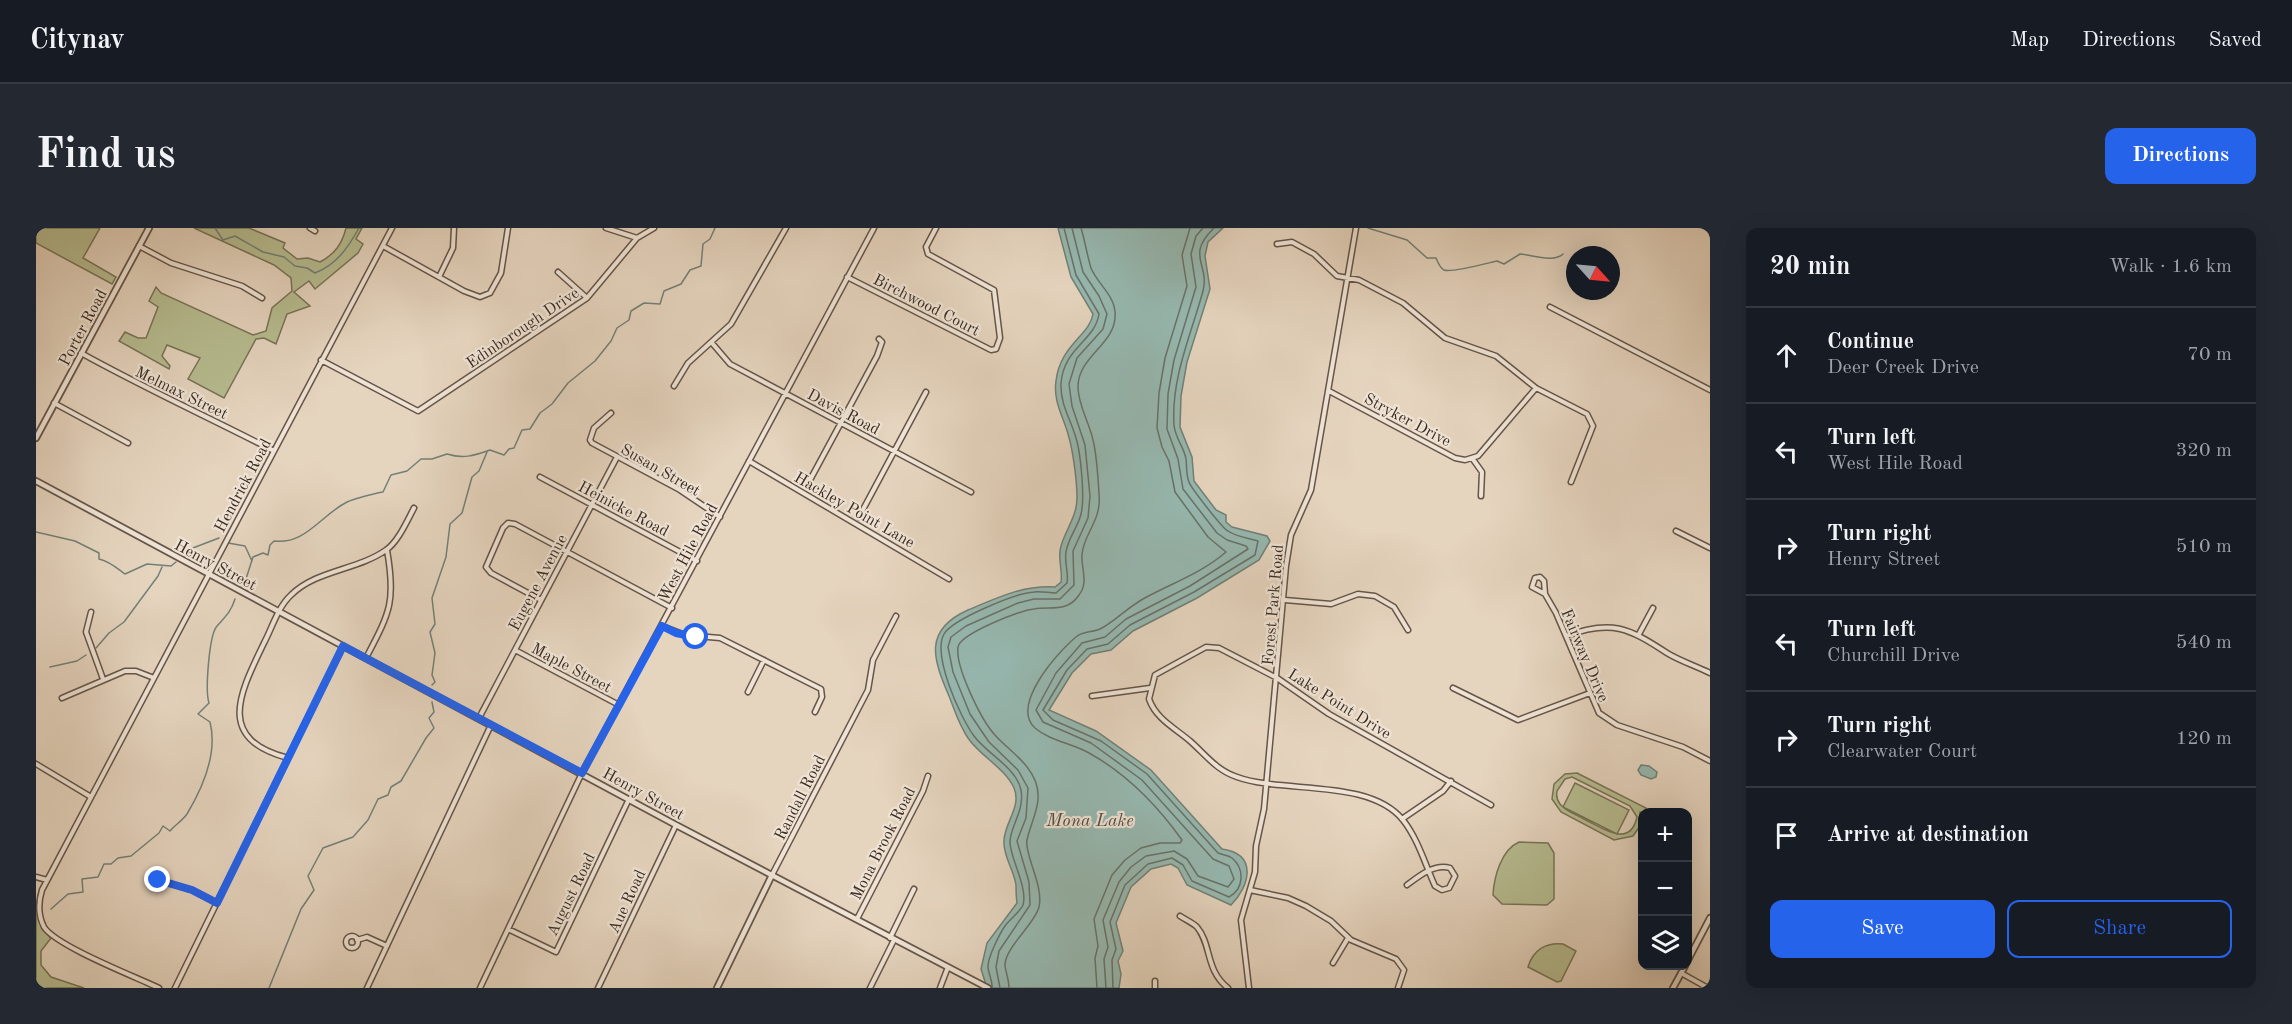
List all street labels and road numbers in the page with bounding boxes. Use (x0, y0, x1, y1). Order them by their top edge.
street label: Birchwood Court (870, 272, 982, 340)
street label: Edinborough Drive (464, 285, 582, 372)
street label: Porter Road (57, 287, 111, 369)
street label: Melmax Street (132, 364, 230, 423)
street label: Davis Road (804, 387, 882, 439)
street label: Stryker Drive (1361, 391, 1453, 450)
street label: Hendrick Road (212, 437, 275, 535)
street label: Susan Street (618, 442, 703, 500)
street label: Hackley Point Lane (791, 470, 917, 552)
street label: Heinicke Road (575, 479, 671, 540)
street label: West Hile Road (656, 501, 721, 605)
street label: Eugene Avenue (507, 532, 571, 634)
street label: Henry Street (171, 537, 259, 594)
street label: Forest Park Road (1261, 544, 1287, 666)
street label: Fairway Drive (1557, 607, 1611, 705)
street label: Maple Street (528, 641, 614, 697)
street label: Lake Point Drive (1285, 667, 1393, 743)
street label: Randall Road (773, 753, 829, 843)
street label: Henry Street (600, 766, 687, 824)
street label: Mona Brook Road (848, 785, 919, 903)
street label: August Road (545, 851, 599, 939)
street label: Aue Road (606, 868, 649, 936)

